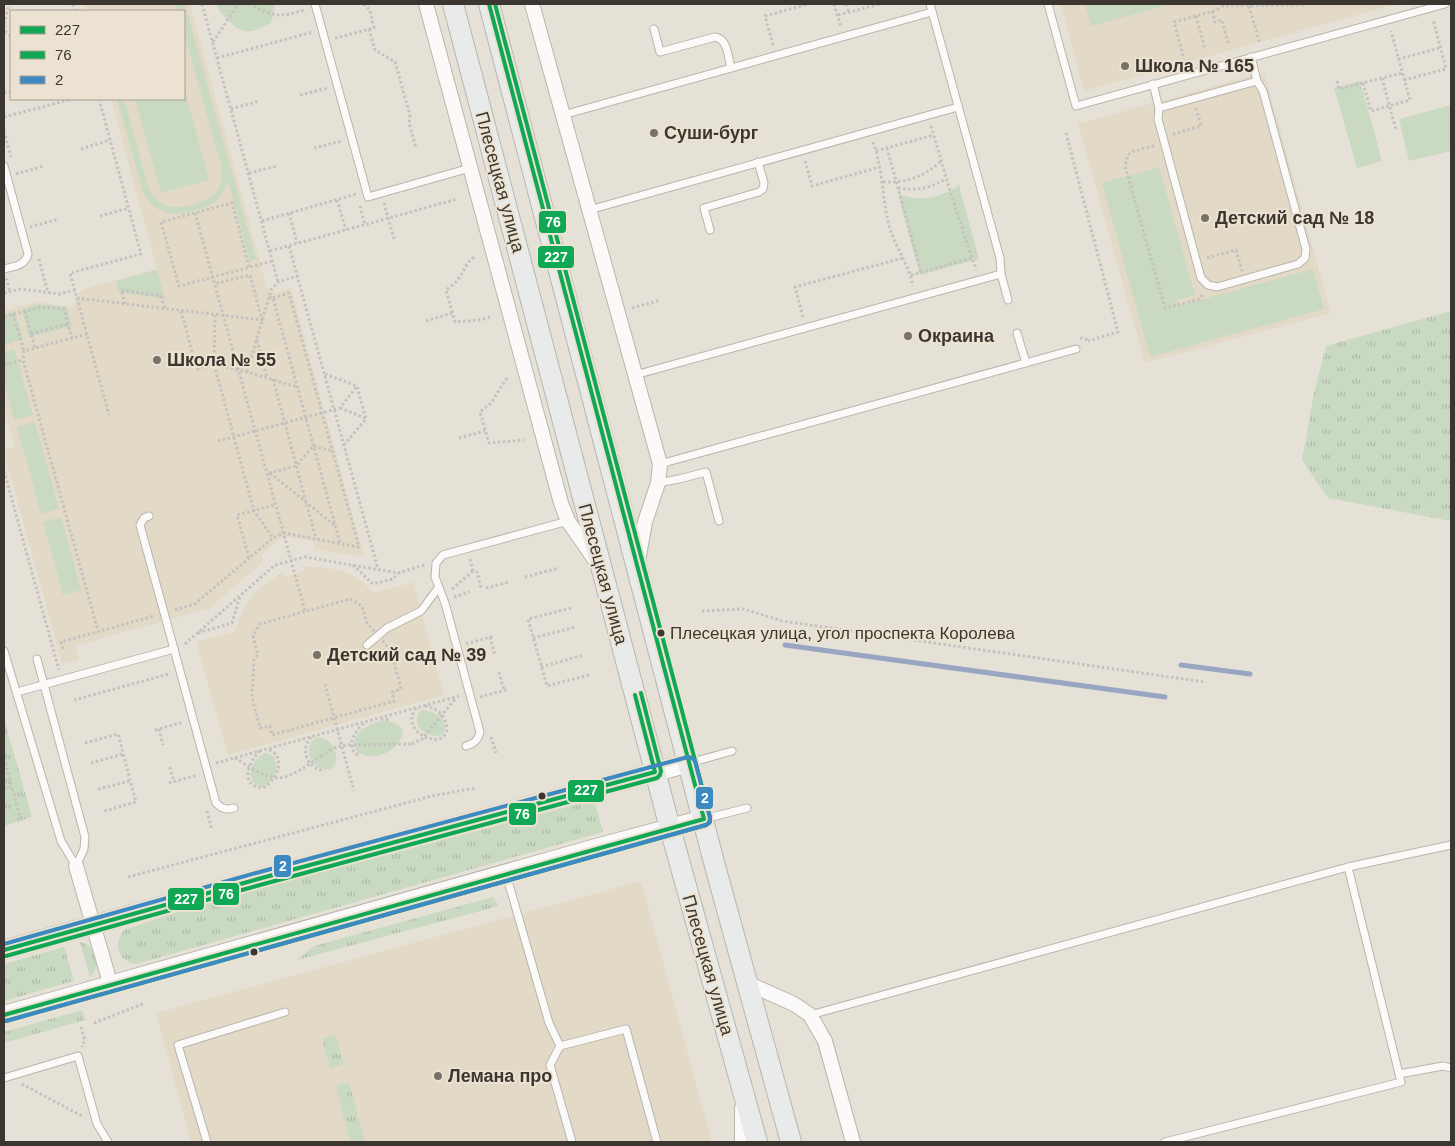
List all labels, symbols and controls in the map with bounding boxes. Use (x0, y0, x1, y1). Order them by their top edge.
legend (10, 10, 185, 100)
text: 227 (55, 21, 80, 38)
text: 76 (55, 46, 72, 63)
place label: Школа № 165 (1135, 56, 1254, 76)
marker: Школа № 165 (1119, 60, 1131, 72)
text: 2 (55, 71, 63, 88)
street label: Плесецкая улица (472, 109, 529, 256)
place label: Суши-бург (664, 123, 759, 143)
marker: Суши-бург (648, 127, 660, 139)
place label: Детский сад № 18 (1215, 208, 1374, 228)
line badge: 76 (538, 210, 567, 234)
marker: Детский сад № 18 (1199, 212, 1211, 224)
text: 76 (545, 214, 561, 230)
line badge: 227 (537, 245, 575, 269)
text: 227 (544, 249, 568, 265)
place label: Окраина (918, 326, 995, 346)
marker: Окраина (902, 330, 914, 342)
place label: Школа № 55 (167, 350, 276, 370)
marker: Школа № 55 (151, 354, 163, 366)
street label: Плесецкая улица (575, 501, 632, 648)
place label: Плесецкая улица, угол проспекта Королева (670, 624, 1015, 643)
marker: Плесецкая улица, угол проспекта Королева (656, 628, 666, 638)
place label: Детский сад № 39 (327, 645, 486, 665)
marker: Детский сад № 39 (311, 649, 323, 661)
line badge: 227 (567, 779, 605, 803)
text: 227 (574, 782, 598, 798)
line badge: 2 (695, 786, 714, 810)
text: 2 (701, 790, 709, 806)
unlabelled marker (537, 791, 547, 801)
line badge: 76 (508, 802, 537, 826)
text: 76 (514, 806, 530, 822)
line badge: 2 (273, 854, 292, 878)
text: 2 (279, 858, 287, 874)
line badge: 76 (212, 882, 240, 906)
text: 76 (218, 886, 234, 902)
line badge: 227 (167, 887, 205, 911)
text: 227 (174, 891, 198, 907)
street label: Плесецкая улица (678, 892, 738, 1039)
unlabelled marker (249, 947, 259, 957)
place label: Лемана про (448, 1066, 552, 1086)
marker: Лемана про (432, 1070, 444, 1082)

